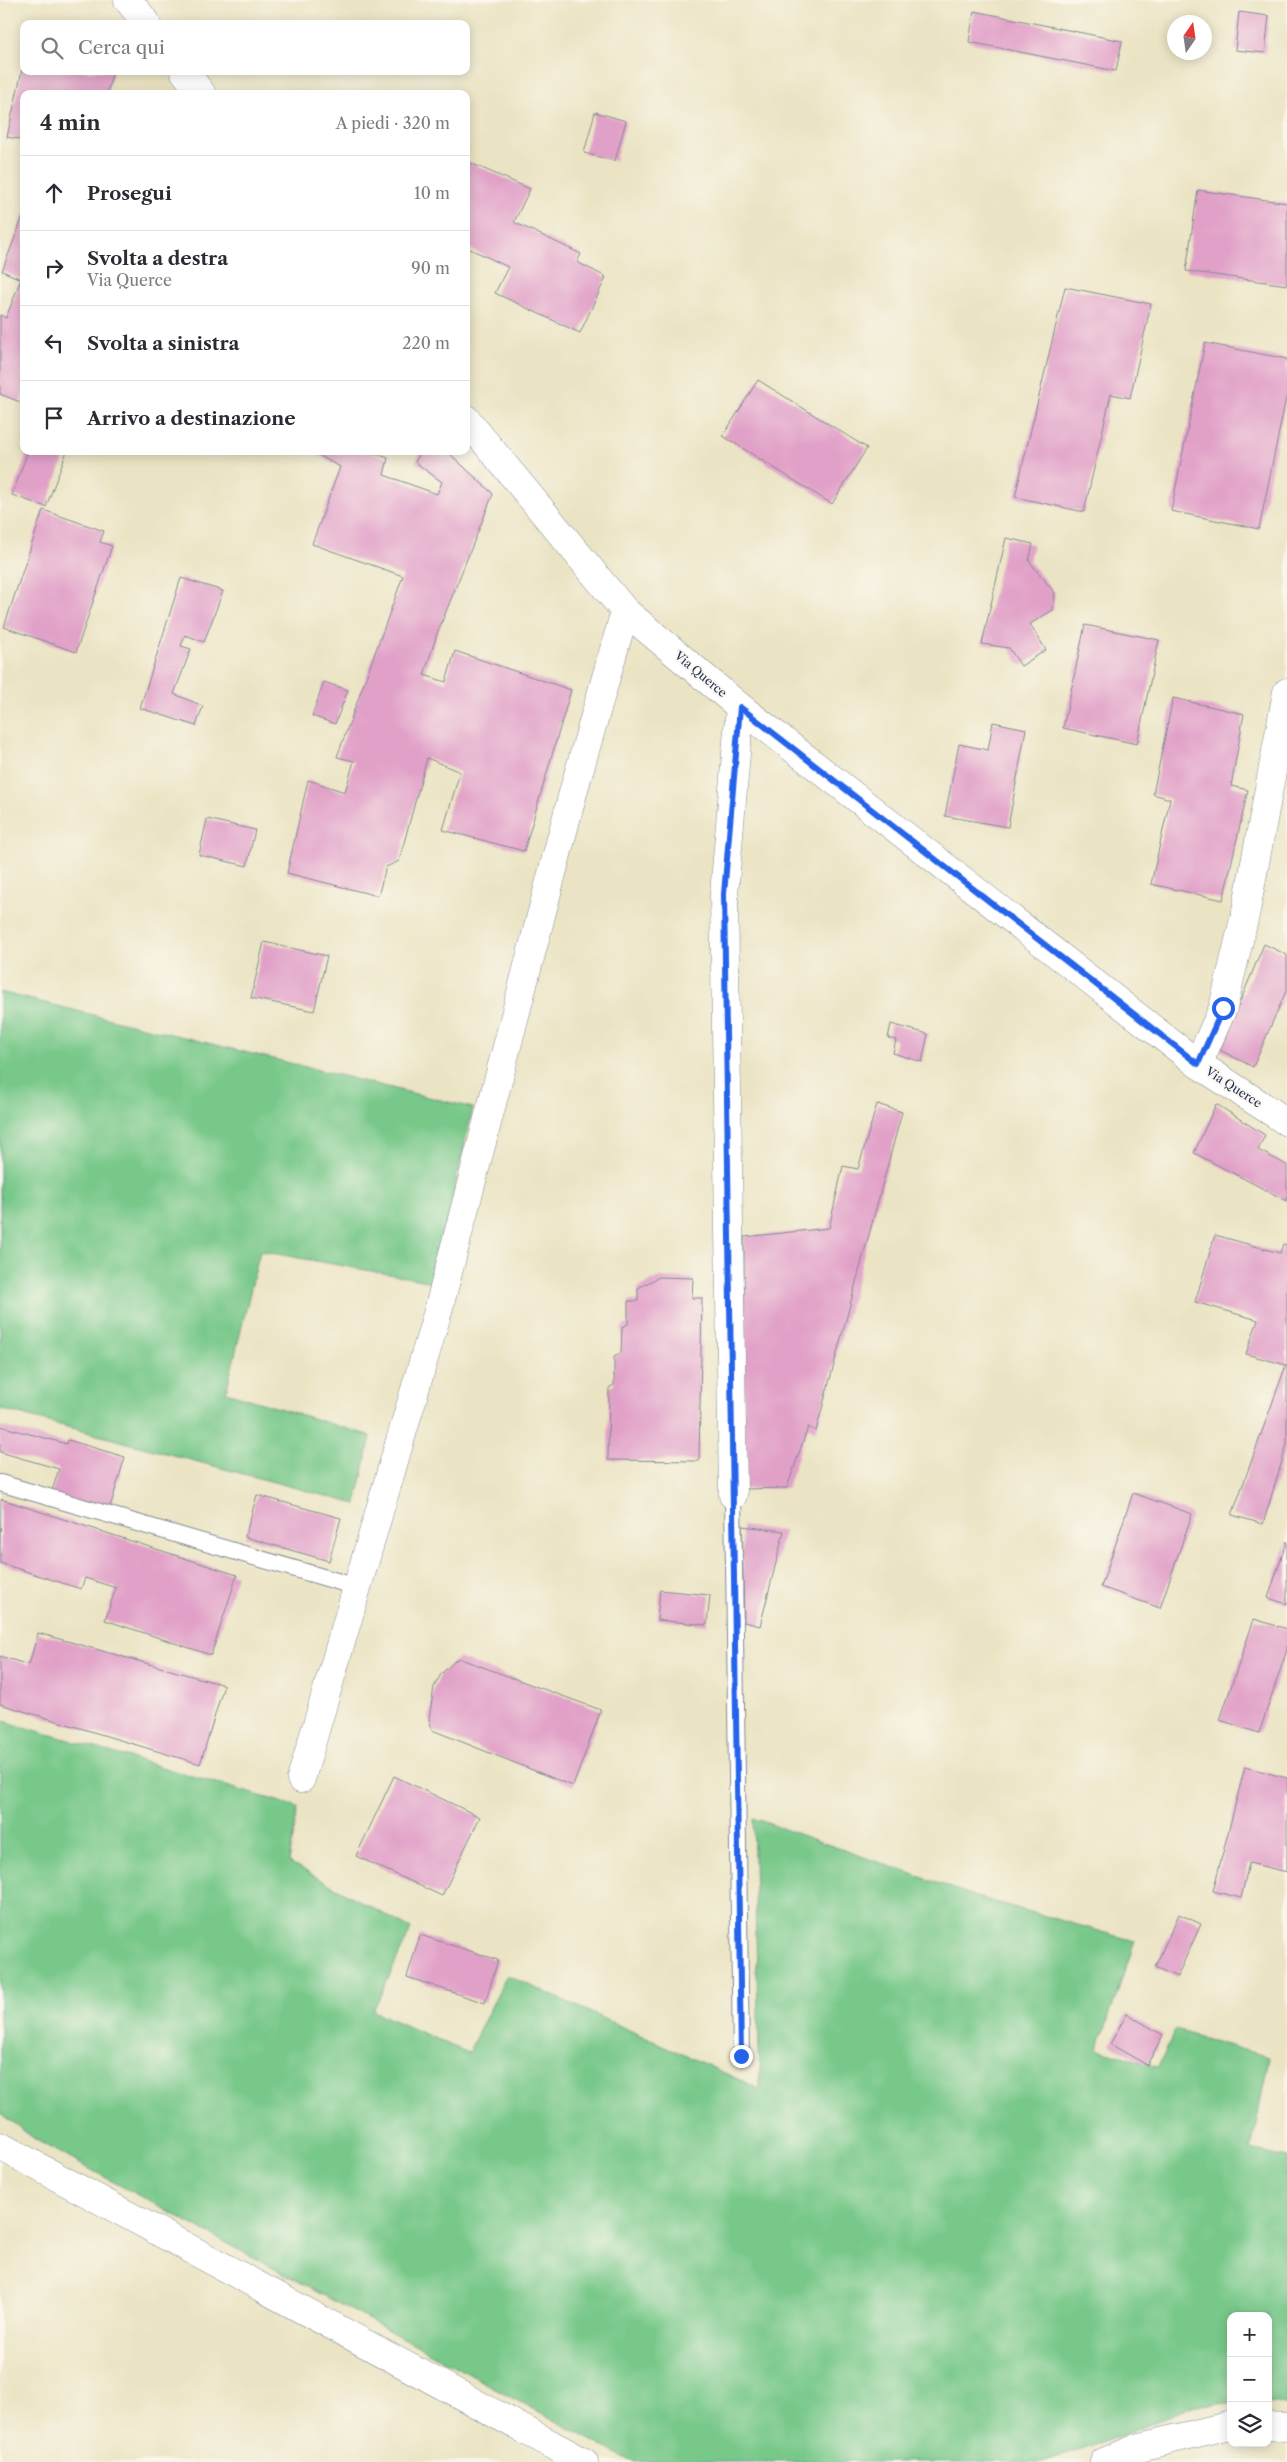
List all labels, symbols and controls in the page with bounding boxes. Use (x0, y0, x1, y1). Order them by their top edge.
north arrow (1167, 15, 1212, 60)
search box (20, 20, 470, 75)
icon: search (38, 34, 66, 62)
text: Cerca qui (78, 36, 165, 59)
text: 4 min (40, 110, 101, 135)
text: A piedi · 320 m (336, 113, 450, 133)
icon: ahead (40, 179, 68, 207)
text: Prosegui (87, 182, 172, 205)
text: 10 m (414, 183, 450, 203)
text: Svolta a destra (87, 247, 228, 270)
icon: right (40, 254, 68, 282)
text: 90 m (411, 258, 450, 278)
text: Via Querce (87, 270, 172, 290)
icon: left (40, 329, 68, 357)
text: Svolta a sinistra (87, 332, 240, 355)
text: 220 m (402, 333, 450, 353)
icon: arrive (40, 404, 68, 432)
text: Arrivo a destinazione (87, 407, 296, 430)
street label: Via Querce (671, 647, 730, 700)
route start (1212, 997, 1235, 1020)
street label: Via Querce (1202, 1063, 1265, 1111)
route end (730, 2045, 753, 2068)
map controls (1227, 2312, 1272, 2447)
button: + (1227, 2312, 1272, 2357)
button: − (1227, 2357, 1272, 2402)
button: layers (1227, 2402, 1272, 2447)

